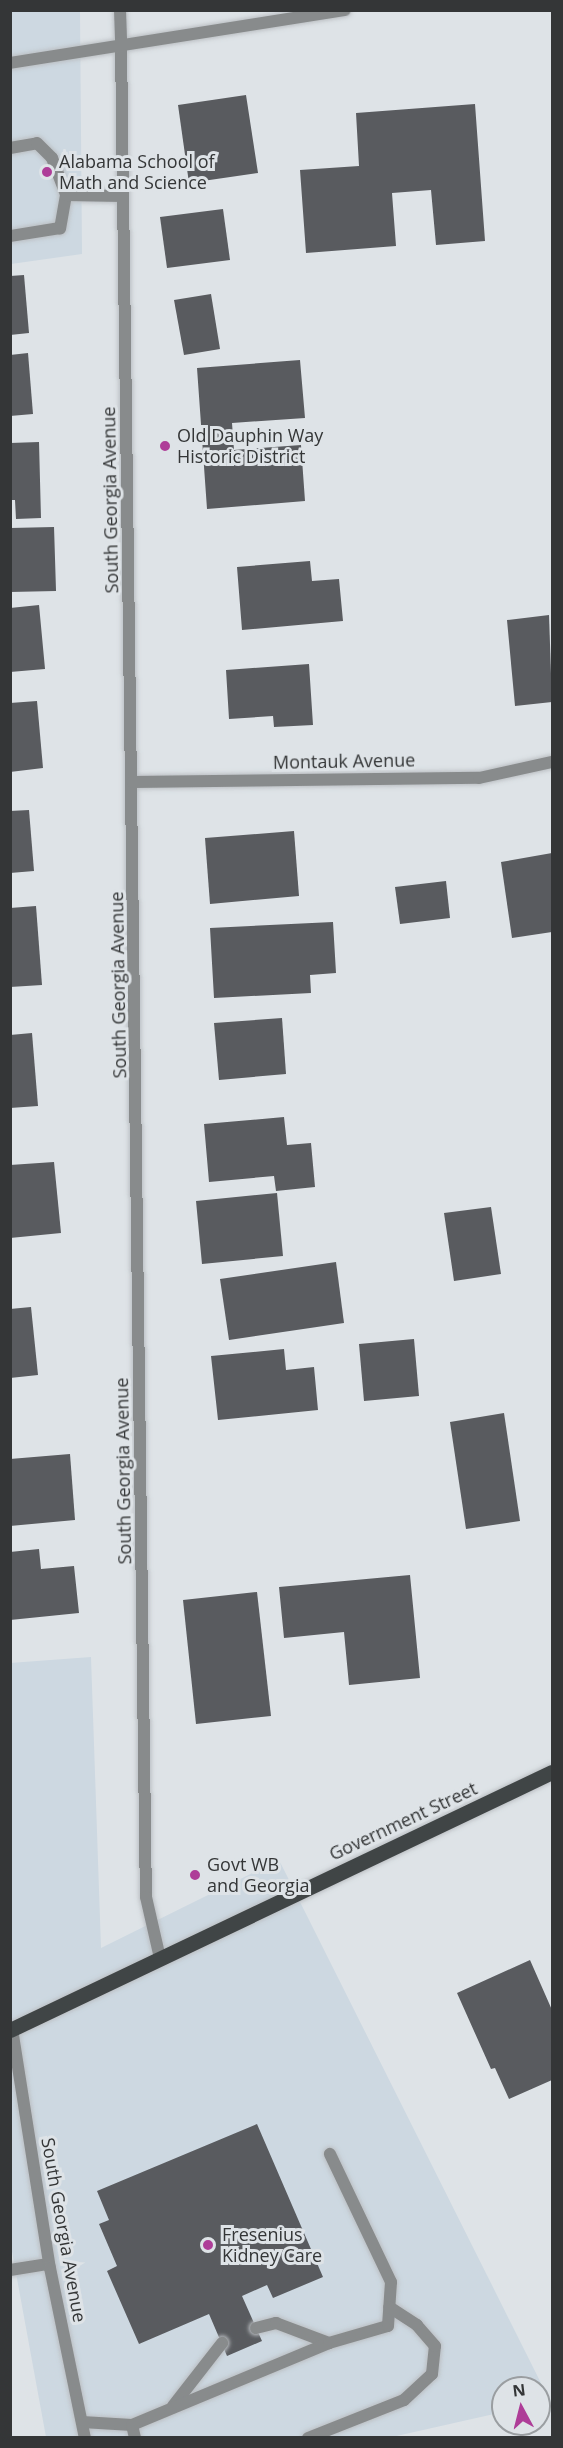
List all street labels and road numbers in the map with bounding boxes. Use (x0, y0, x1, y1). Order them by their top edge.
street label: South Georgia Avenue (98, 406, 122, 594)
street label: Montauk Avenue (273, 749, 415, 773)
street label: South Georgia Avenue (106, 891, 130, 1079)
street label: South Georgia Avenue (111, 1377, 135, 1565)
street label: Government Street (326, 1777, 480, 1865)
street label: South Georgia Avenue (37, 2136, 91, 2324)

